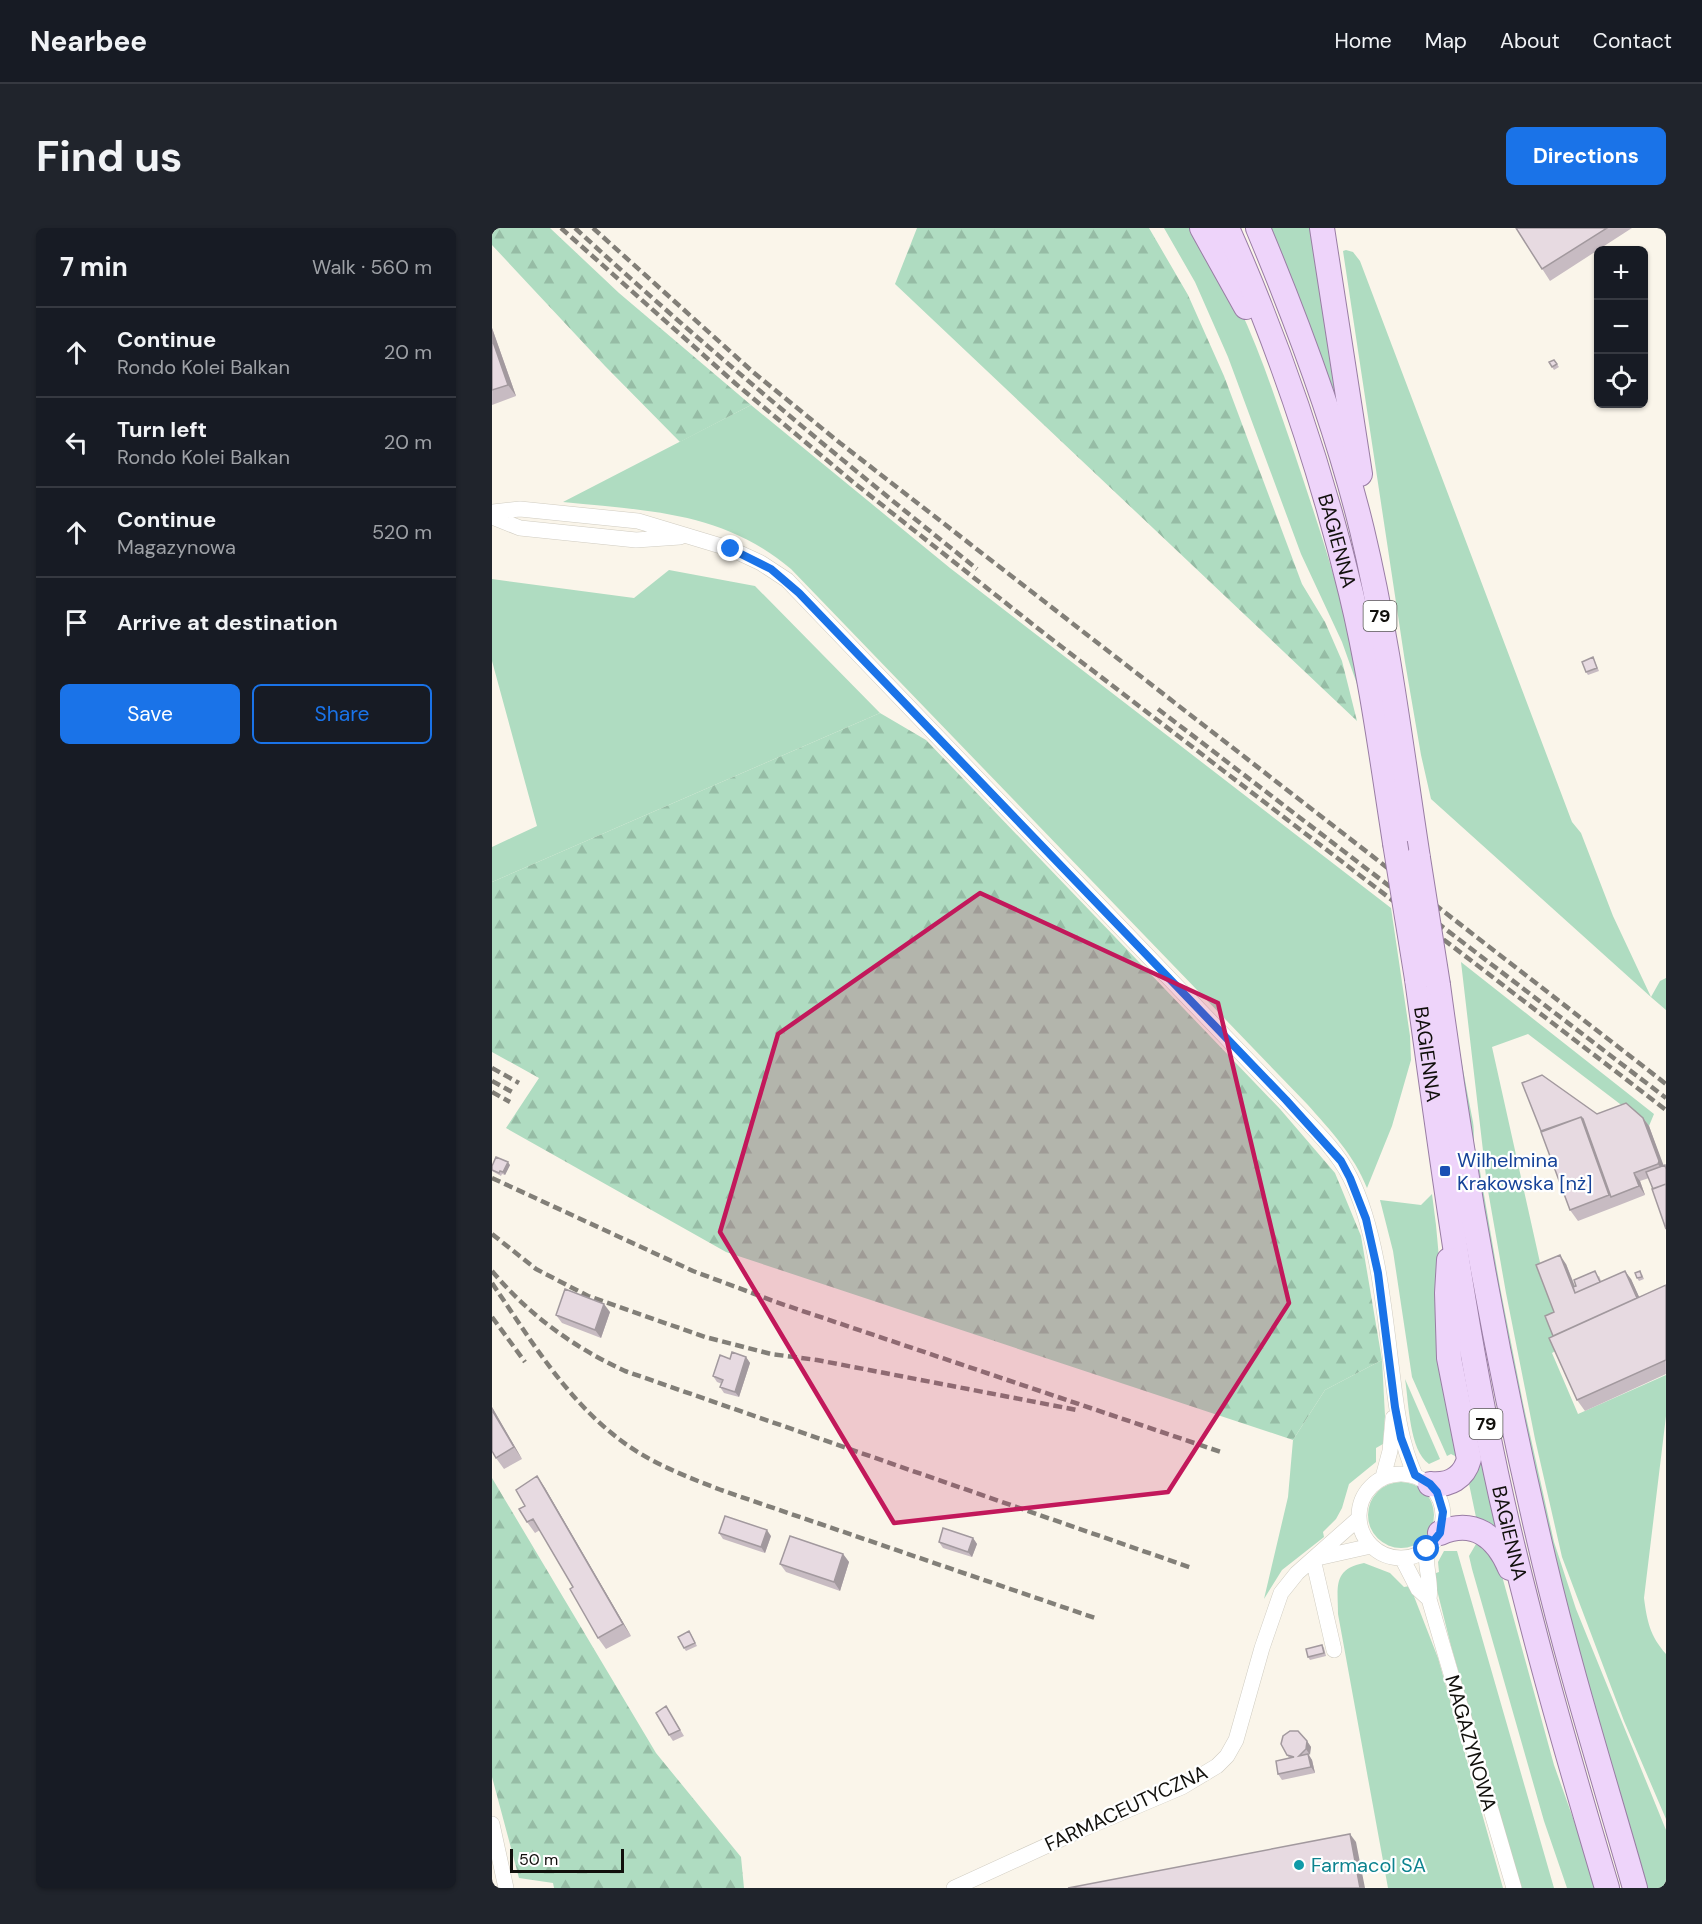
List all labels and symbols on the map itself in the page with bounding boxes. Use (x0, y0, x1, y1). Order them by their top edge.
street label: BAGIENNA (1312, 491, 1362, 591)
route end (717, 535, 743, 561)
road number: 79 (1364, 601, 1396, 631)
street label: BAGIENNA (1408, 1005, 1447, 1104)
place label: Wilhelmina Krakowska [nż] (1457, 1147, 1593, 1196)
marker: Wilhelmina Krakowska [nż] (1438, 1164, 1452, 1178)
road number: 79 (1470, 1409, 1502, 1439)
street label: BAGIENNA (1486, 1483, 1533, 1583)
route start (1413, 1535, 1439, 1561)
street label: MAGAZYNOWA (1439, 1672, 1503, 1814)
street label: FARMACEUTYCZNA (1040, 1759, 1212, 1857)
scale bar (510, 1846, 624, 1874)
place label: Farmacol SA (1311, 1852, 1426, 1878)
marker: Farmacol SA (1292, 1858, 1306, 1872)

